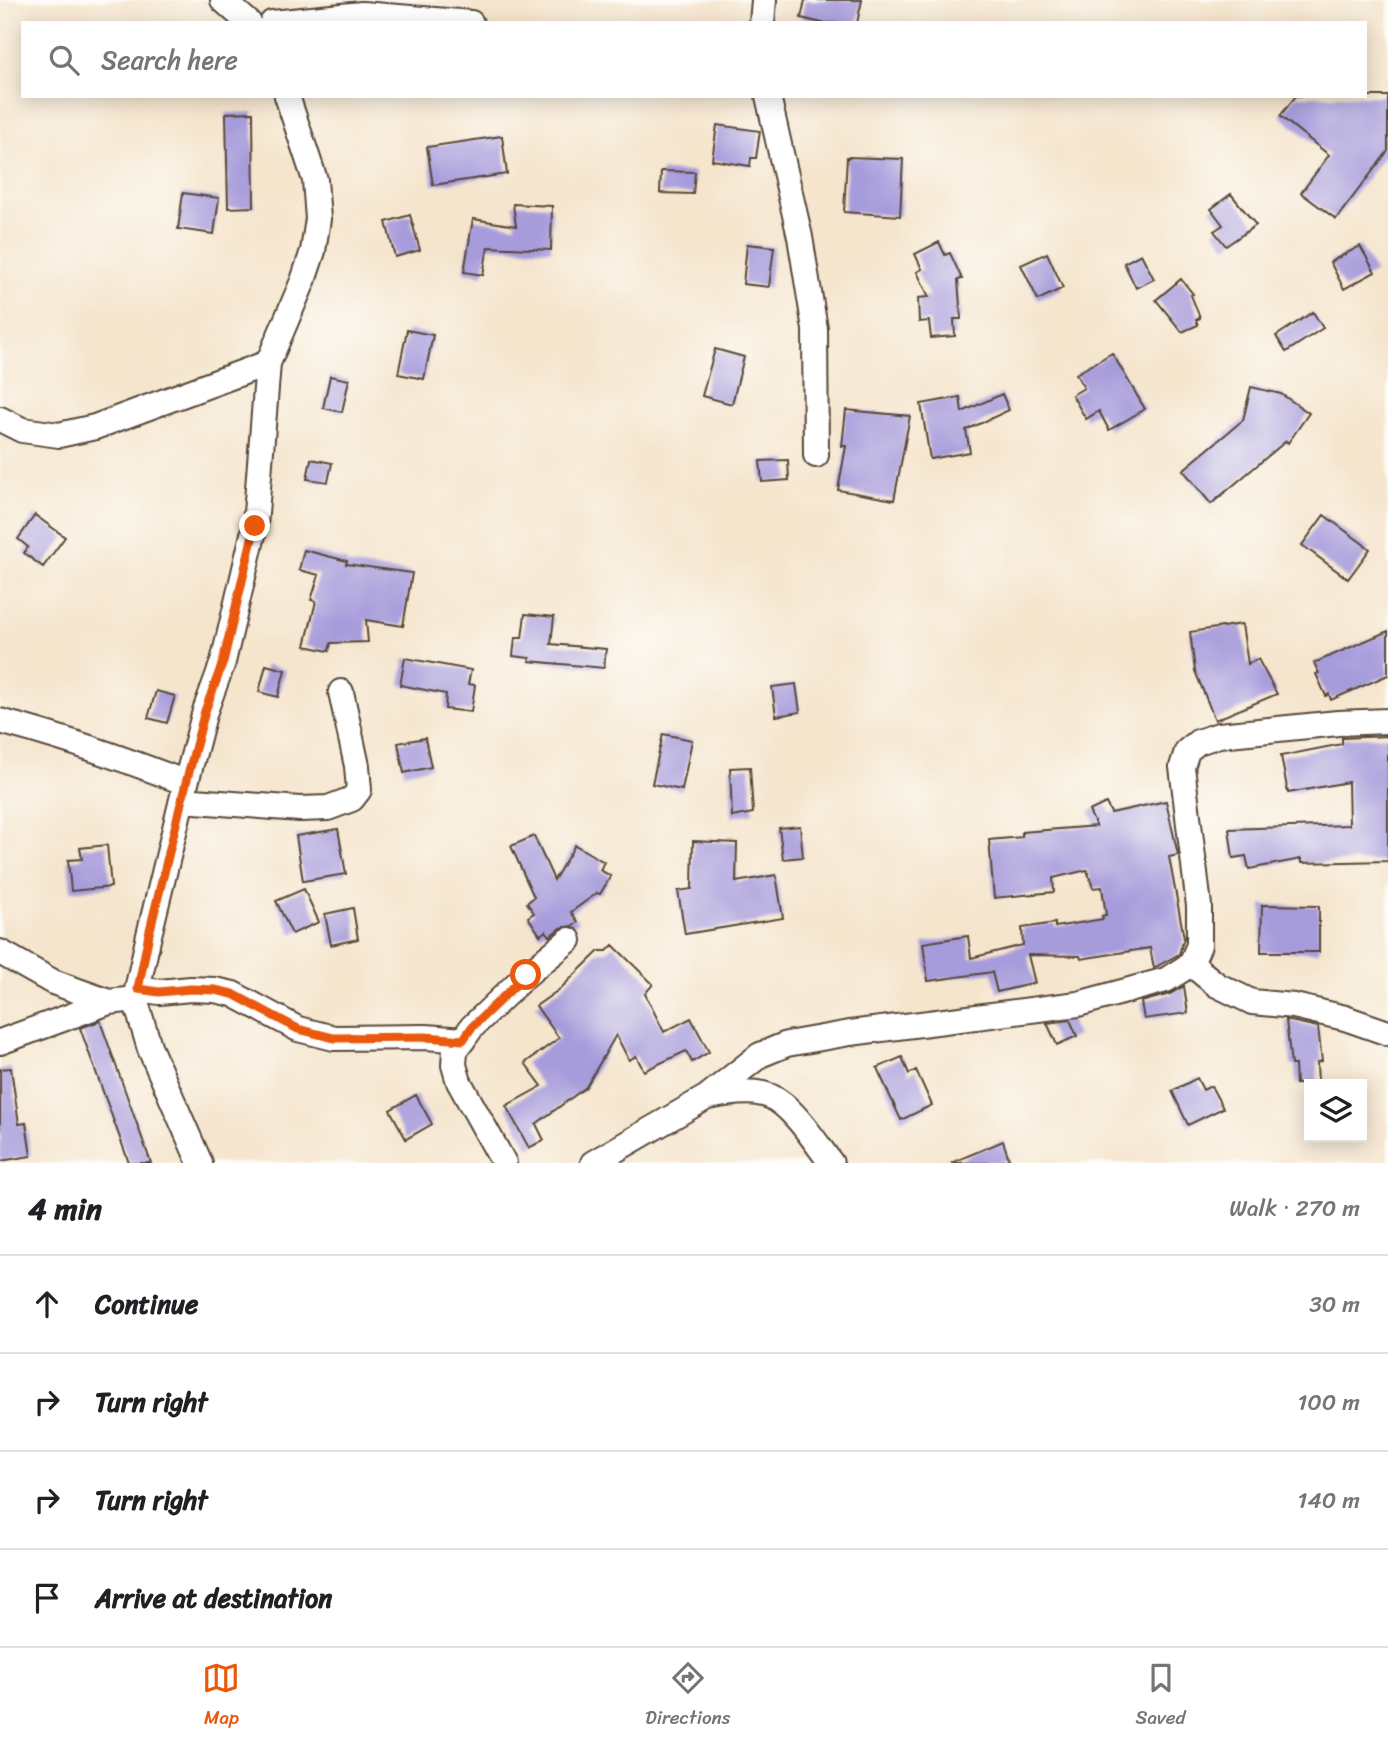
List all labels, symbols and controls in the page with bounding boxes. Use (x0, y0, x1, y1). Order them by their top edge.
search box (21, 21, 1367, 98)
text: Search here (101, 37, 238, 83)
icon: search (45, 41, 83, 79)
route end (239, 510, 270, 541)
route start (510, 959, 541, 990)
map controls (1304, 1079, 1367, 1142)
button: layers (1304, 1079, 1367, 1142)
text: 4 min (28, 1182, 102, 1236)
text: Walk · 270 m (1229, 1188, 1360, 1229)
text: Continue (95, 1281, 198, 1327)
text: 30 m (1309, 1284, 1360, 1325)
icon: ahead (28, 1285, 66, 1323)
text: Turn right (95, 1379, 208, 1425)
text: 100 m (1297, 1382, 1360, 1423)
icon: right (28, 1383, 66, 1421)
text: Turn right (95, 1477, 208, 1523)
text: 140 m (1298, 1480, 1360, 1521)
icon: right (28, 1481, 66, 1519)
text: Arrive at destination (95, 1575, 332, 1621)
icon: arrive (28, 1579, 66, 1617)
tab: Map (202, 1659, 240, 1734)
tab: Directions (645, 1659, 731, 1734)
tab: Saved (1135, 1659, 1186, 1734)

